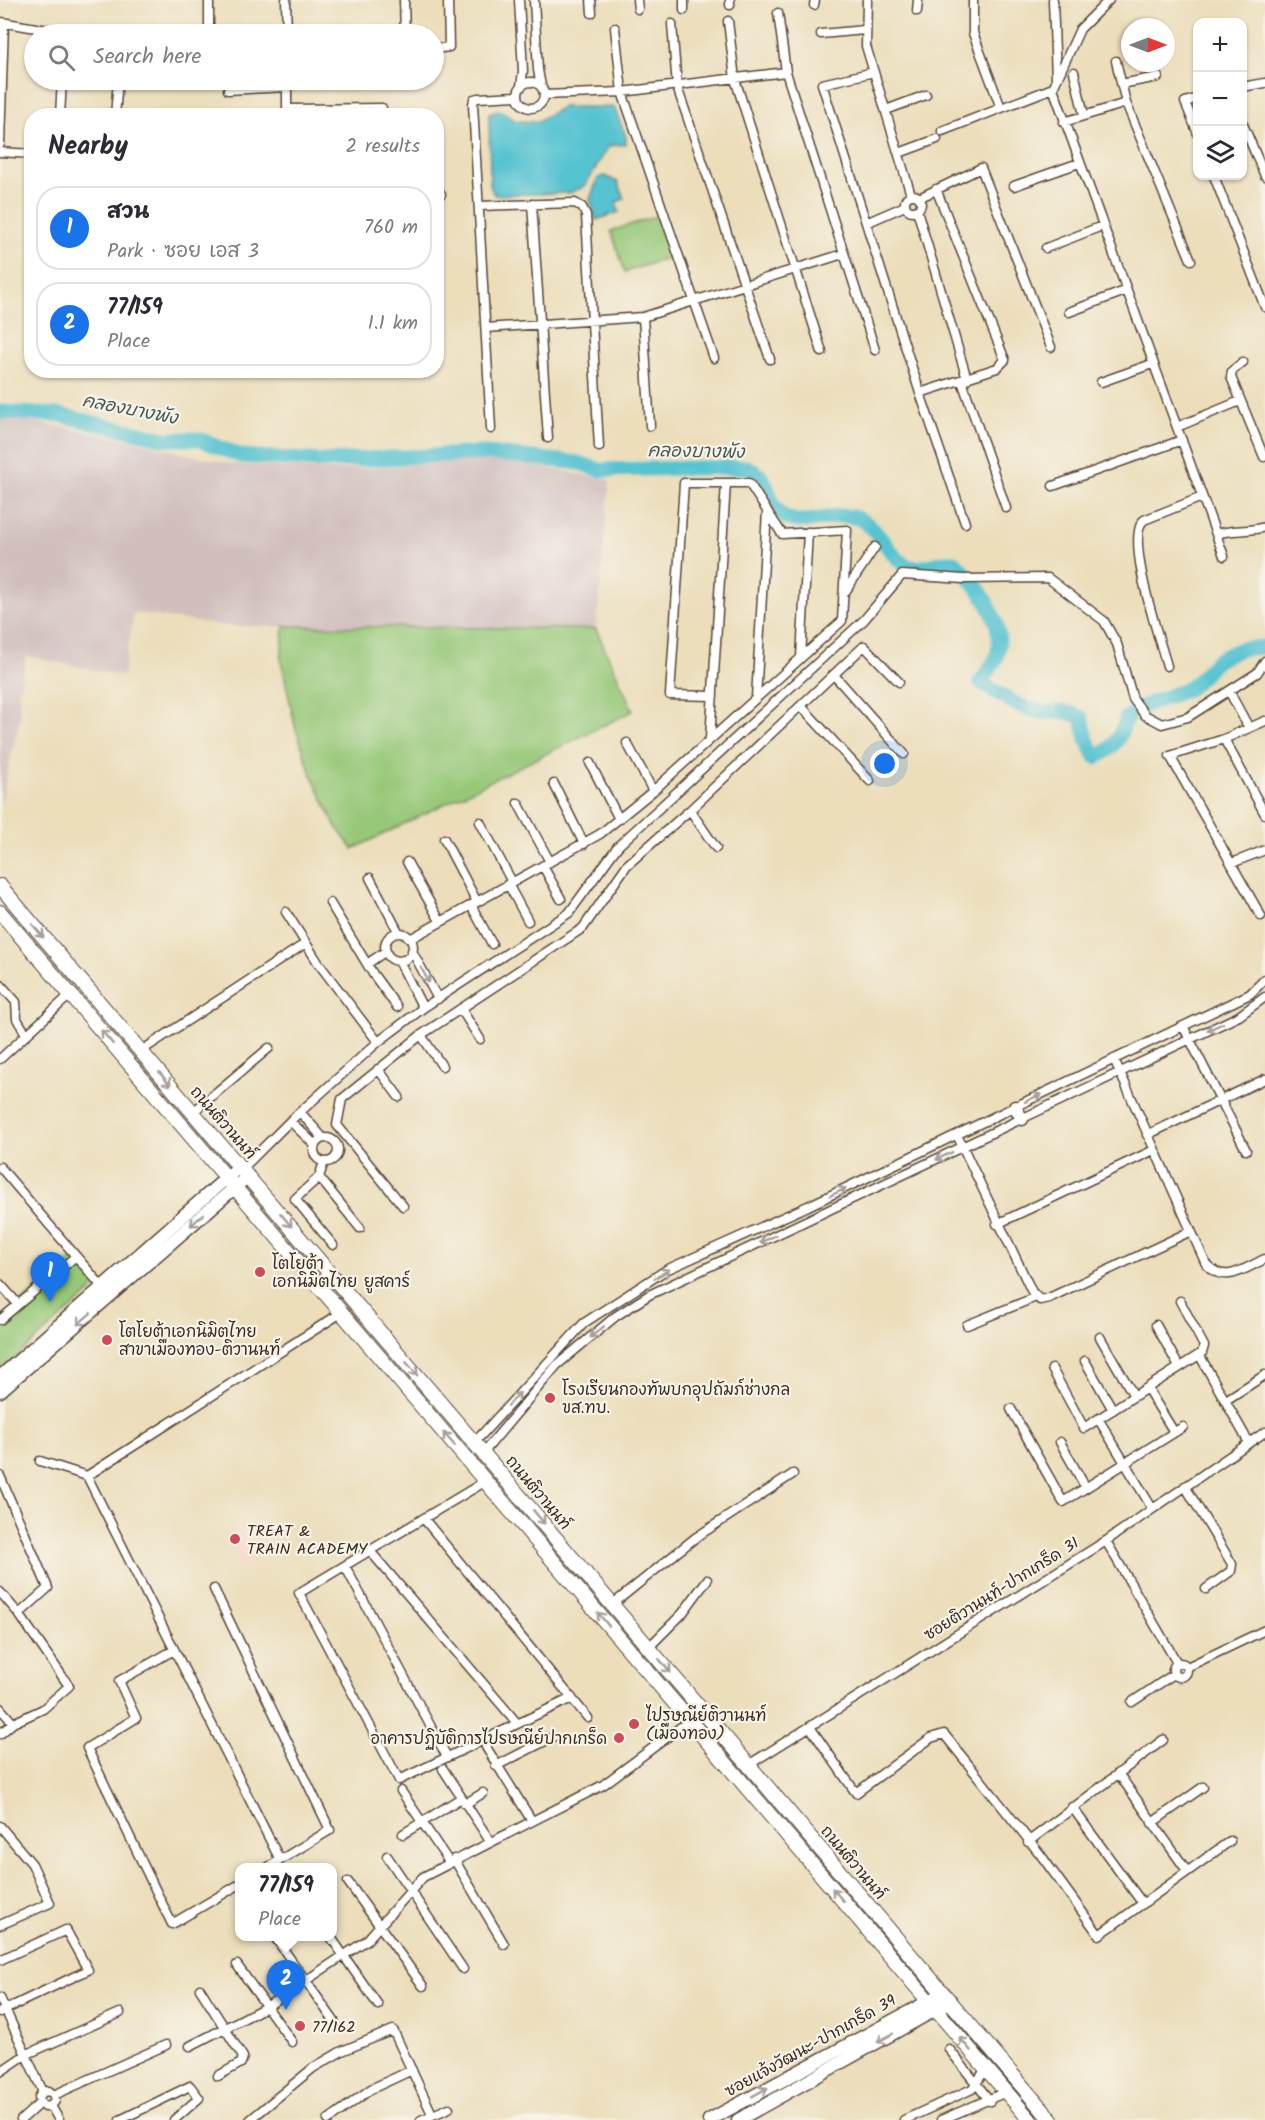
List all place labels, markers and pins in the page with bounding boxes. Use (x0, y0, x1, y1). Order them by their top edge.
pin: 1 (31, 1252, 70, 1302)
place label: โตโยต้า เอกนิมิตไทย ยูสคาร์ (272, 1252, 411, 1295)
marker: โตโยต้า เอกนิมิตไทย ยูสคาร์ (253, 1265, 267, 1279)
place label: โตโยต้าเอกนิมิตไทย สาขาเมืองทอง-ติวานนท์ (119, 1320, 281, 1363)
marker: โตโยต้าเอกนิมิตไทย สาขาเมืองทอง-ติวานนท์ (100, 1333, 114, 1347)
place label: โรงเรียนกองทัพบกอุปถัมภ์ช่างกล ขส.ทบ. (562, 1378, 790, 1421)
marker: โรงเรียนกองทัพบกอุปถัมภ์ช่างกล ขส.ทบ. (543, 1391, 557, 1405)
place label: TREAT & TRAIN ACADEMY (247, 1519, 368, 1562)
marker: TREAT & TRAIN ACADEMY (228, 1532, 242, 1546)
place label: ไปรษณีย์ติวานนท์ (เมืองทอง) (645, 1704, 767, 1747)
marker: ไปรษณีย์ติวานนท์ (เมืองทอง) (627, 1717, 641, 1731)
place label: อาคารปฏิบัติการไปรษณีย์ปากเกร็ด (371, 1727, 607, 1752)
marker: อาคารปฏิบัติการไปรษณีย์ปากเกร็ด (612, 1731, 626, 1745)
pin: 2 (266, 1960, 306, 2010)
place label: 77/162 (312, 2015, 356, 2040)
marker: 77/162 (293, 2019, 307, 2033)

